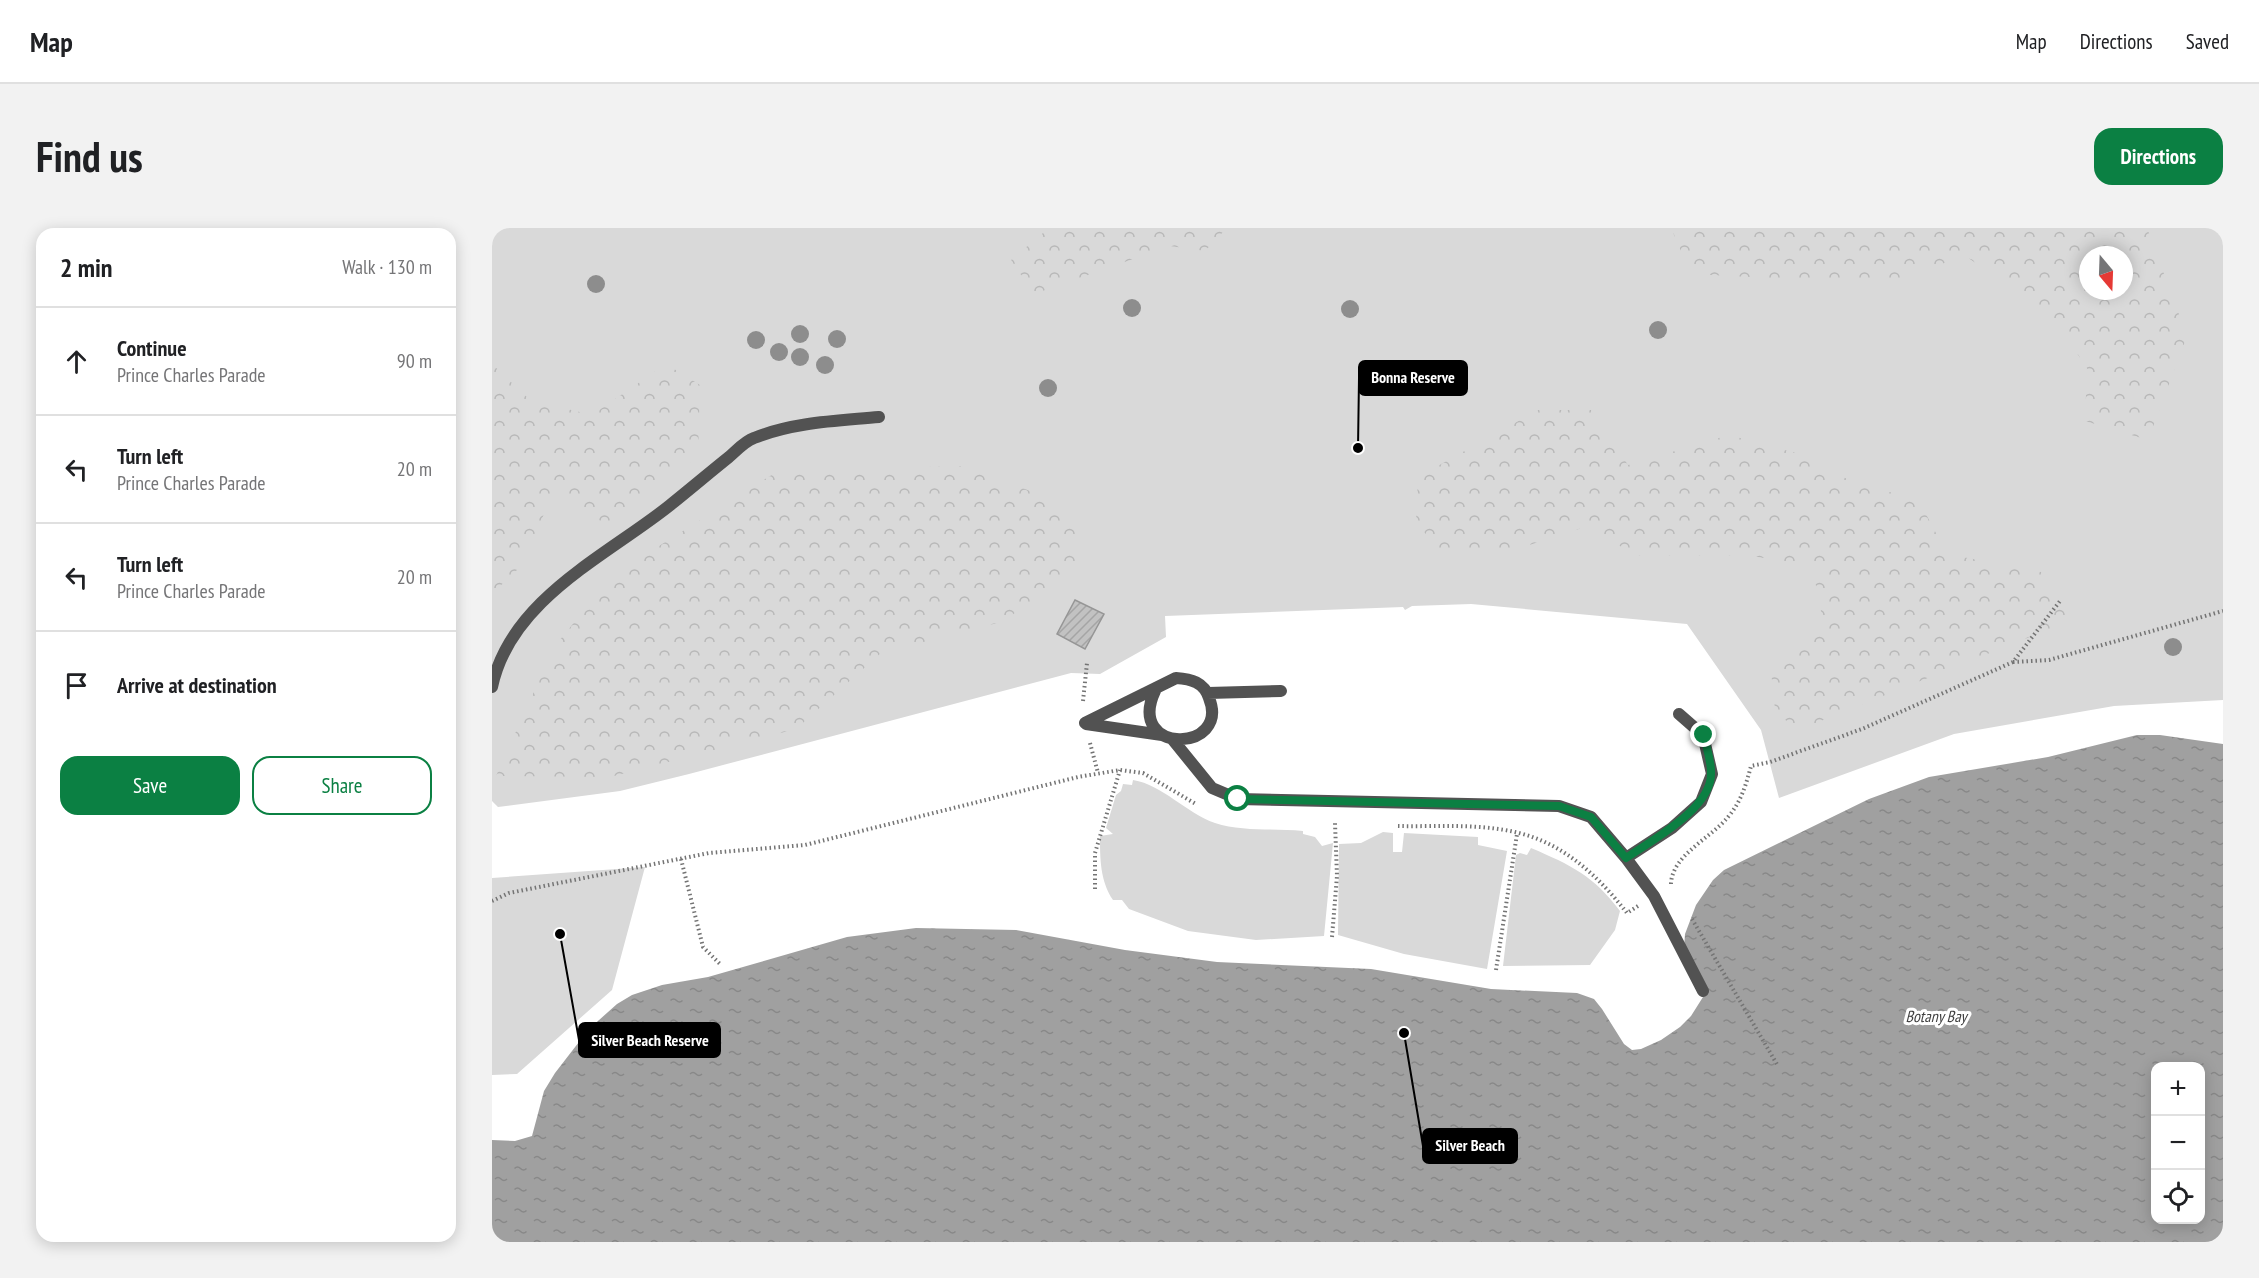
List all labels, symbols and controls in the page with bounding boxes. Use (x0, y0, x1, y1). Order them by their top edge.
text: Map (30, 23, 73, 60)
text: Map (2016, 28, 2047, 55)
text: Directions (2080, 28, 2153, 55)
text: Saved (2186, 28, 2229, 55)
button: Directions (2094, 128, 2223, 185)
text: Find us (36, 129, 143, 184)
north arrow (2079, 246, 2133, 300)
text: 2 min (60, 251, 113, 284)
text: Walk · 130 m (342, 254, 432, 280)
text: Continue (117, 334, 187, 362)
icon: ahead (60, 345, 93, 378)
text: 90 m (397, 348, 432, 374)
callout: Bonna Reserve (1359, 361, 1467, 395)
text: Prince Charles Parade (117, 362, 266, 388)
text: Bonna Reserve (1371, 367, 1455, 387)
text: Turn left (117, 442, 183, 470)
icon: left (60, 453, 93, 486)
text: 20 m (397, 456, 432, 482)
text: Prince Charles Parade (117, 470, 266, 496)
text: Turn left (117, 550, 183, 578)
icon: left (60, 561, 93, 594)
text: 20 m (397, 564, 432, 590)
text: Prince Charles Parade (117, 578, 266, 604)
icon: arrive (60, 669, 93, 702)
text: Arrive at destination (117, 671, 277, 699)
route end (1690, 721, 1716, 747)
button: Save (60, 756, 240, 815)
button: Share (252, 756, 432, 815)
route start (1224, 785, 1250, 811)
water label: Botany Bay (1905, 1006, 1969, 1026)
callout: Silver Beach Reserve (579, 1023, 720, 1057)
text: Silver Beach Reserve (591, 1030, 709, 1050)
map controls (2151, 1062, 2205, 1224)
button: + (2151, 1062, 2205, 1116)
button: − (2151, 1116, 2205, 1170)
callout: Silver Beach (1423, 1129, 1517, 1163)
text: Silver Beach (1435, 1135, 1505, 1155)
button: locate (2151, 1170, 2205, 1224)

